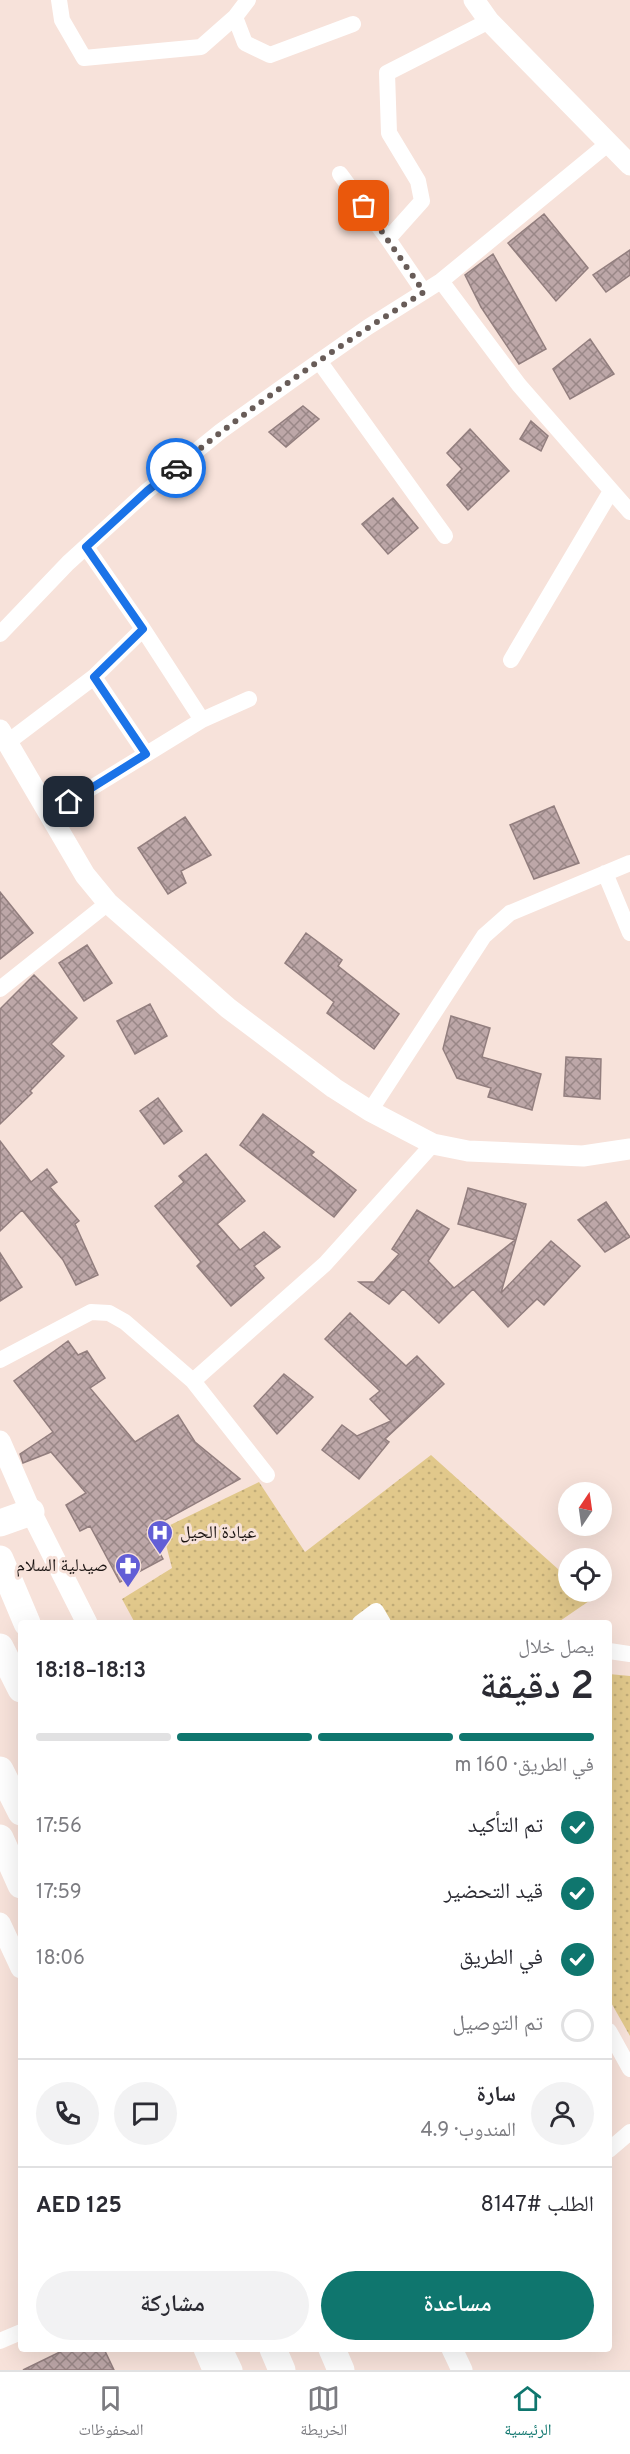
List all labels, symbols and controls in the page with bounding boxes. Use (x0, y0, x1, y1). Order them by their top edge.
pin (338, 180, 389, 231)
icon: bag (347, 189, 380, 222)
courier (146, 438, 206, 498)
icon: car (160, 452, 193, 485)
pin (43, 776, 94, 827)
icon: home (52, 785, 85, 818)
north arrow (558, 1482, 612, 1536)
map controls (558, 1482, 612, 1602)
hospital icon: عيادة الحيل (145, 1518, 175, 1556)
place label: عيادة الحيل (180, 1522, 256, 1545)
button: locate (558, 1548, 612, 1602)
pharmacy icon: صيدلية السلام (113, 1551, 143, 1589)
place label: صيدلية السلام (16, 1555, 108, 1578)
text: يصل خلال (518, 1635, 594, 1661)
text: 18:13–18:18 (36, 1658, 146, 1685)
text: 2 دقيقة (480, 1664, 594, 1713)
text: في الطريق · 160 m (454, 1753, 594, 1779)
icon: check (561, 1811, 594, 1844)
text: تم التأكيد (468, 1813, 543, 1840)
text: 17:56 (36, 1814, 82, 1840)
icon: check (561, 1877, 594, 1910)
text: قيد التحضير (444, 1879, 543, 1906)
text: 17:59 (36, 1880, 82, 1906)
icon: check (561, 1943, 594, 1976)
text: في الطريق (459, 1945, 543, 1972)
text: 18:06 (36, 1946, 85, 1972)
text: تم التوصيل (452, 2011, 543, 2038)
button: phone (36, 2082, 99, 2145)
button: chat (114, 2082, 177, 2145)
text: سارة (477, 2082, 516, 2109)
button: person (531, 2082, 594, 2145)
text: المندوب · 4.9 (420, 2118, 516, 2144)
text: الطلب #8147 (481, 2192, 594, 2219)
text: AED 125 (36, 2193, 122, 2220)
button: مشاركة (36, 2271, 309, 2340)
button: مساعدة (321, 2271, 594, 2340)
tab: المحفوظات (78, 2382, 144, 2445)
tab: الخريطة (300, 2382, 347, 2445)
tab: الرئيسية (504, 2382, 552, 2445)

